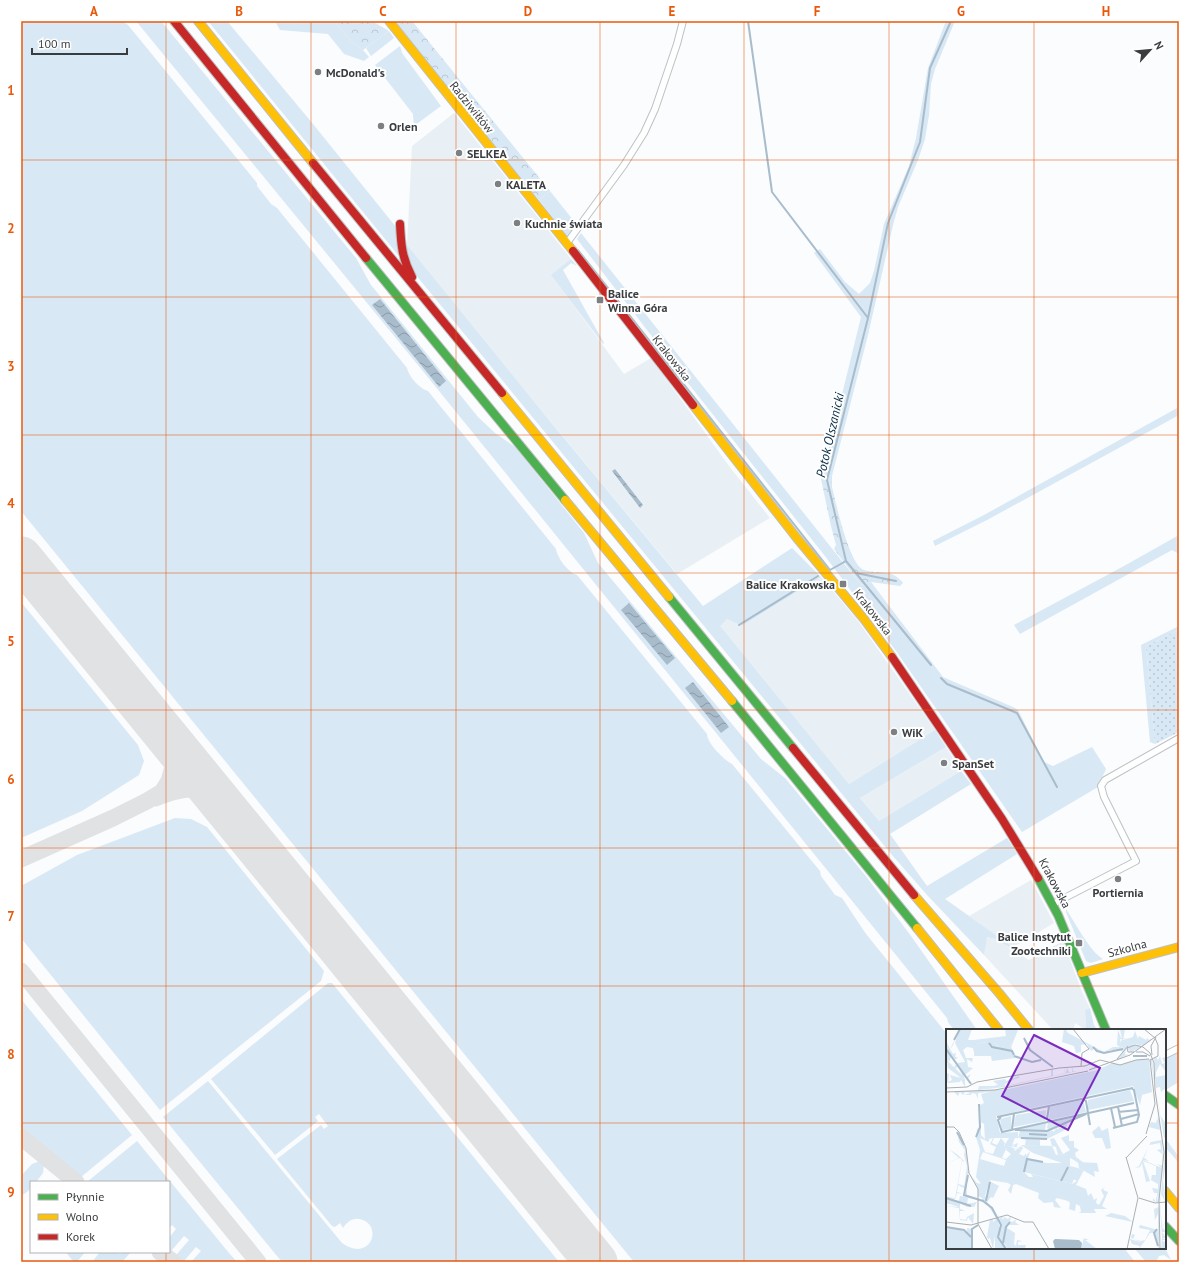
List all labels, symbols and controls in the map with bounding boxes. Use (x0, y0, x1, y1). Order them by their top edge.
text: A (90, 3, 98, 20)
text: B (235, 3, 243, 20)
text: C (379, 3, 387, 20)
text: D (524, 3, 532, 20)
text: E (669, 3, 676, 20)
text: F (814, 3, 821, 20)
text: G (957, 3, 965, 20)
text: H (1102, 3, 1110, 20)
scale bar (32, 30, 127, 56)
north arrow (1130, 30, 1170, 70)
text: 100 m (38, 36, 71, 51)
text: N (1151, 39, 1167, 52)
place label: McDonald's (326, 65, 385, 80)
marker: McDonald's (313, 67, 323, 77)
street label: Radziwiłłów (447, 78, 498, 136)
text: 1 (7, 82, 15, 99)
place label: Orlen (389, 119, 417, 134)
marker: Orlen (376, 121, 386, 131)
place label: SELKEA (467, 146, 507, 161)
marker: SELKEA (454, 148, 464, 158)
place label: KALETA (506, 177, 547, 192)
marker: KALETA (493, 179, 503, 189)
place label: Kuchnie świata (525, 216, 602, 231)
marker: Kuchnie świata (512, 218, 522, 228)
text: 2 (7, 220, 15, 237)
place label: Balice Winna Góra (608, 286, 667, 315)
marker: Balice Winna Góra (595, 295, 605, 305)
street label: Krakowska (649, 332, 695, 384)
text: 3 (7, 358, 15, 375)
water label: Potok Olszanicki (812, 390, 848, 479)
text: 4 (7, 495, 15, 512)
place label: Balice Krakowska (746, 577, 835, 592)
marker: Balice Krakowska (838, 579, 848, 589)
street label: Krakowska (850, 586, 896, 638)
text: 5 (7, 633, 15, 650)
place label: WiK (902, 725, 924, 740)
marker: WiK (889, 727, 899, 737)
place label: SpanSet (952, 756, 995, 771)
marker: SpanSet (939, 758, 949, 768)
text: 6 (7, 771, 15, 788)
street label: Krakowska (1036, 855, 1074, 911)
marker: Portiernia (1113, 874, 1123, 884)
place label: Portiernia (1093, 885, 1143, 900)
text: 7 (7, 908, 15, 925)
place label: Balice Instytut Zootechniki (998, 929, 1072, 958)
street label: Szkolna (1106, 936, 1148, 960)
marker: Balice Instytut Zootechniki (1074, 938, 1084, 948)
inset map (946, 1029, 1166, 1249)
text: 8 (7, 1046, 15, 1063)
legend (30, 1181, 170, 1253)
text: 9 (7, 1184, 15, 1201)
text: Płynnie (66, 1189, 104, 1204)
text: Wolno (66, 1209, 98, 1224)
text: Korek (66, 1229, 95, 1244)

